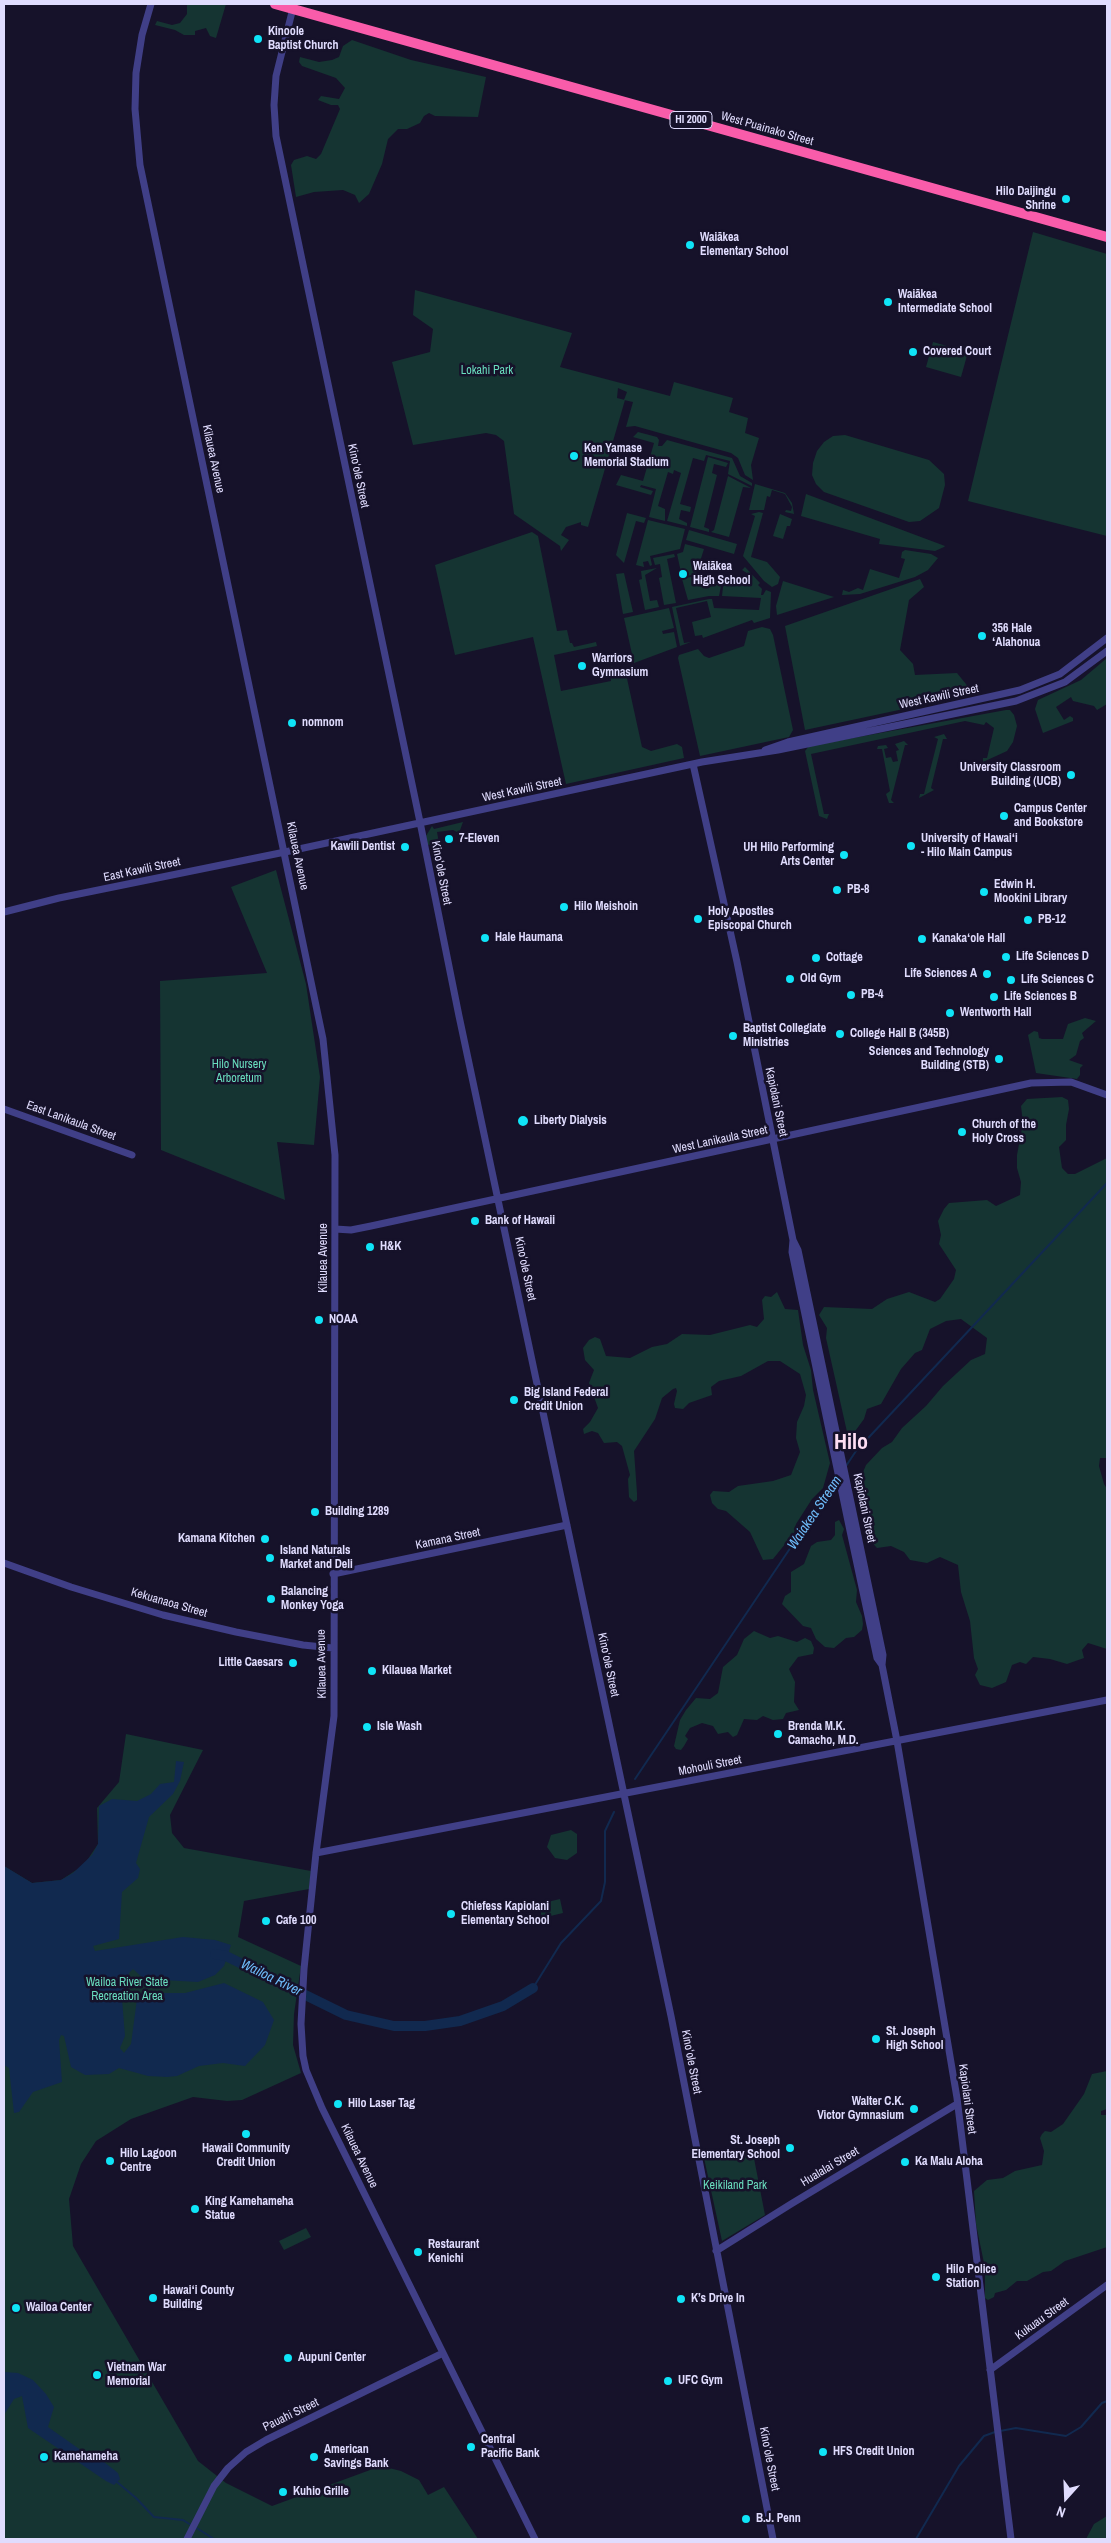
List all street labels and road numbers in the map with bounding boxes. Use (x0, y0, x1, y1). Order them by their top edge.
street label: West Puainako Street (719, 109, 815, 149)
road number: HI 2000 (670, 112, 712, 128)
street label: Kilauea Avenue (199, 424, 227, 494)
street label: Kinoʻole Street (344, 443, 372, 509)
street label: West Kawili Street (898, 682, 980, 712)
street label: West Kawili Street (481, 775, 563, 805)
street label: Kilauea Avenue (283, 821, 311, 891)
street label: Kinoʻole Street (428, 840, 454, 906)
street label: East Kawili Street (102, 855, 182, 885)
street label: Kapiolani Street (762, 1066, 790, 1138)
street label: East Lanikaula Street (24, 1098, 118, 1144)
street label: West Lanikaula Street (671, 1123, 769, 1157)
street label: Kilauea Avenue (317, 1223, 331, 1293)
street label: Kinoʻole Street (511, 1236, 539, 1302)
street label: Kapiolani Street (850, 1472, 878, 1544)
street label: Kamana Street (414, 1525, 482, 1553)
street label: Kekuanaoa Street (129, 1585, 209, 1621)
street label: Kilauea Avenue (314, 1629, 330, 1699)
street label: Kinoʻole Street (594, 1632, 622, 1698)
street label: Mohouli Street (677, 1753, 743, 1779)
street label: Kinoʻole Street (678, 2029, 704, 2095)
street label: Kapiolani Street (955, 2063, 979, 2135)
street label: Kilauea Avenue (337, 2122, 381, 2190)
street label: Hualalai Street (798, 2144, 862, 2190)
street label: Kukuau Street (1013, 2295, 1071, 2343)
street label: Pauahi Street (261, 2395, 321, 2435)
street label: Kinoʻole Street (756, 2426, 782, 2492)

